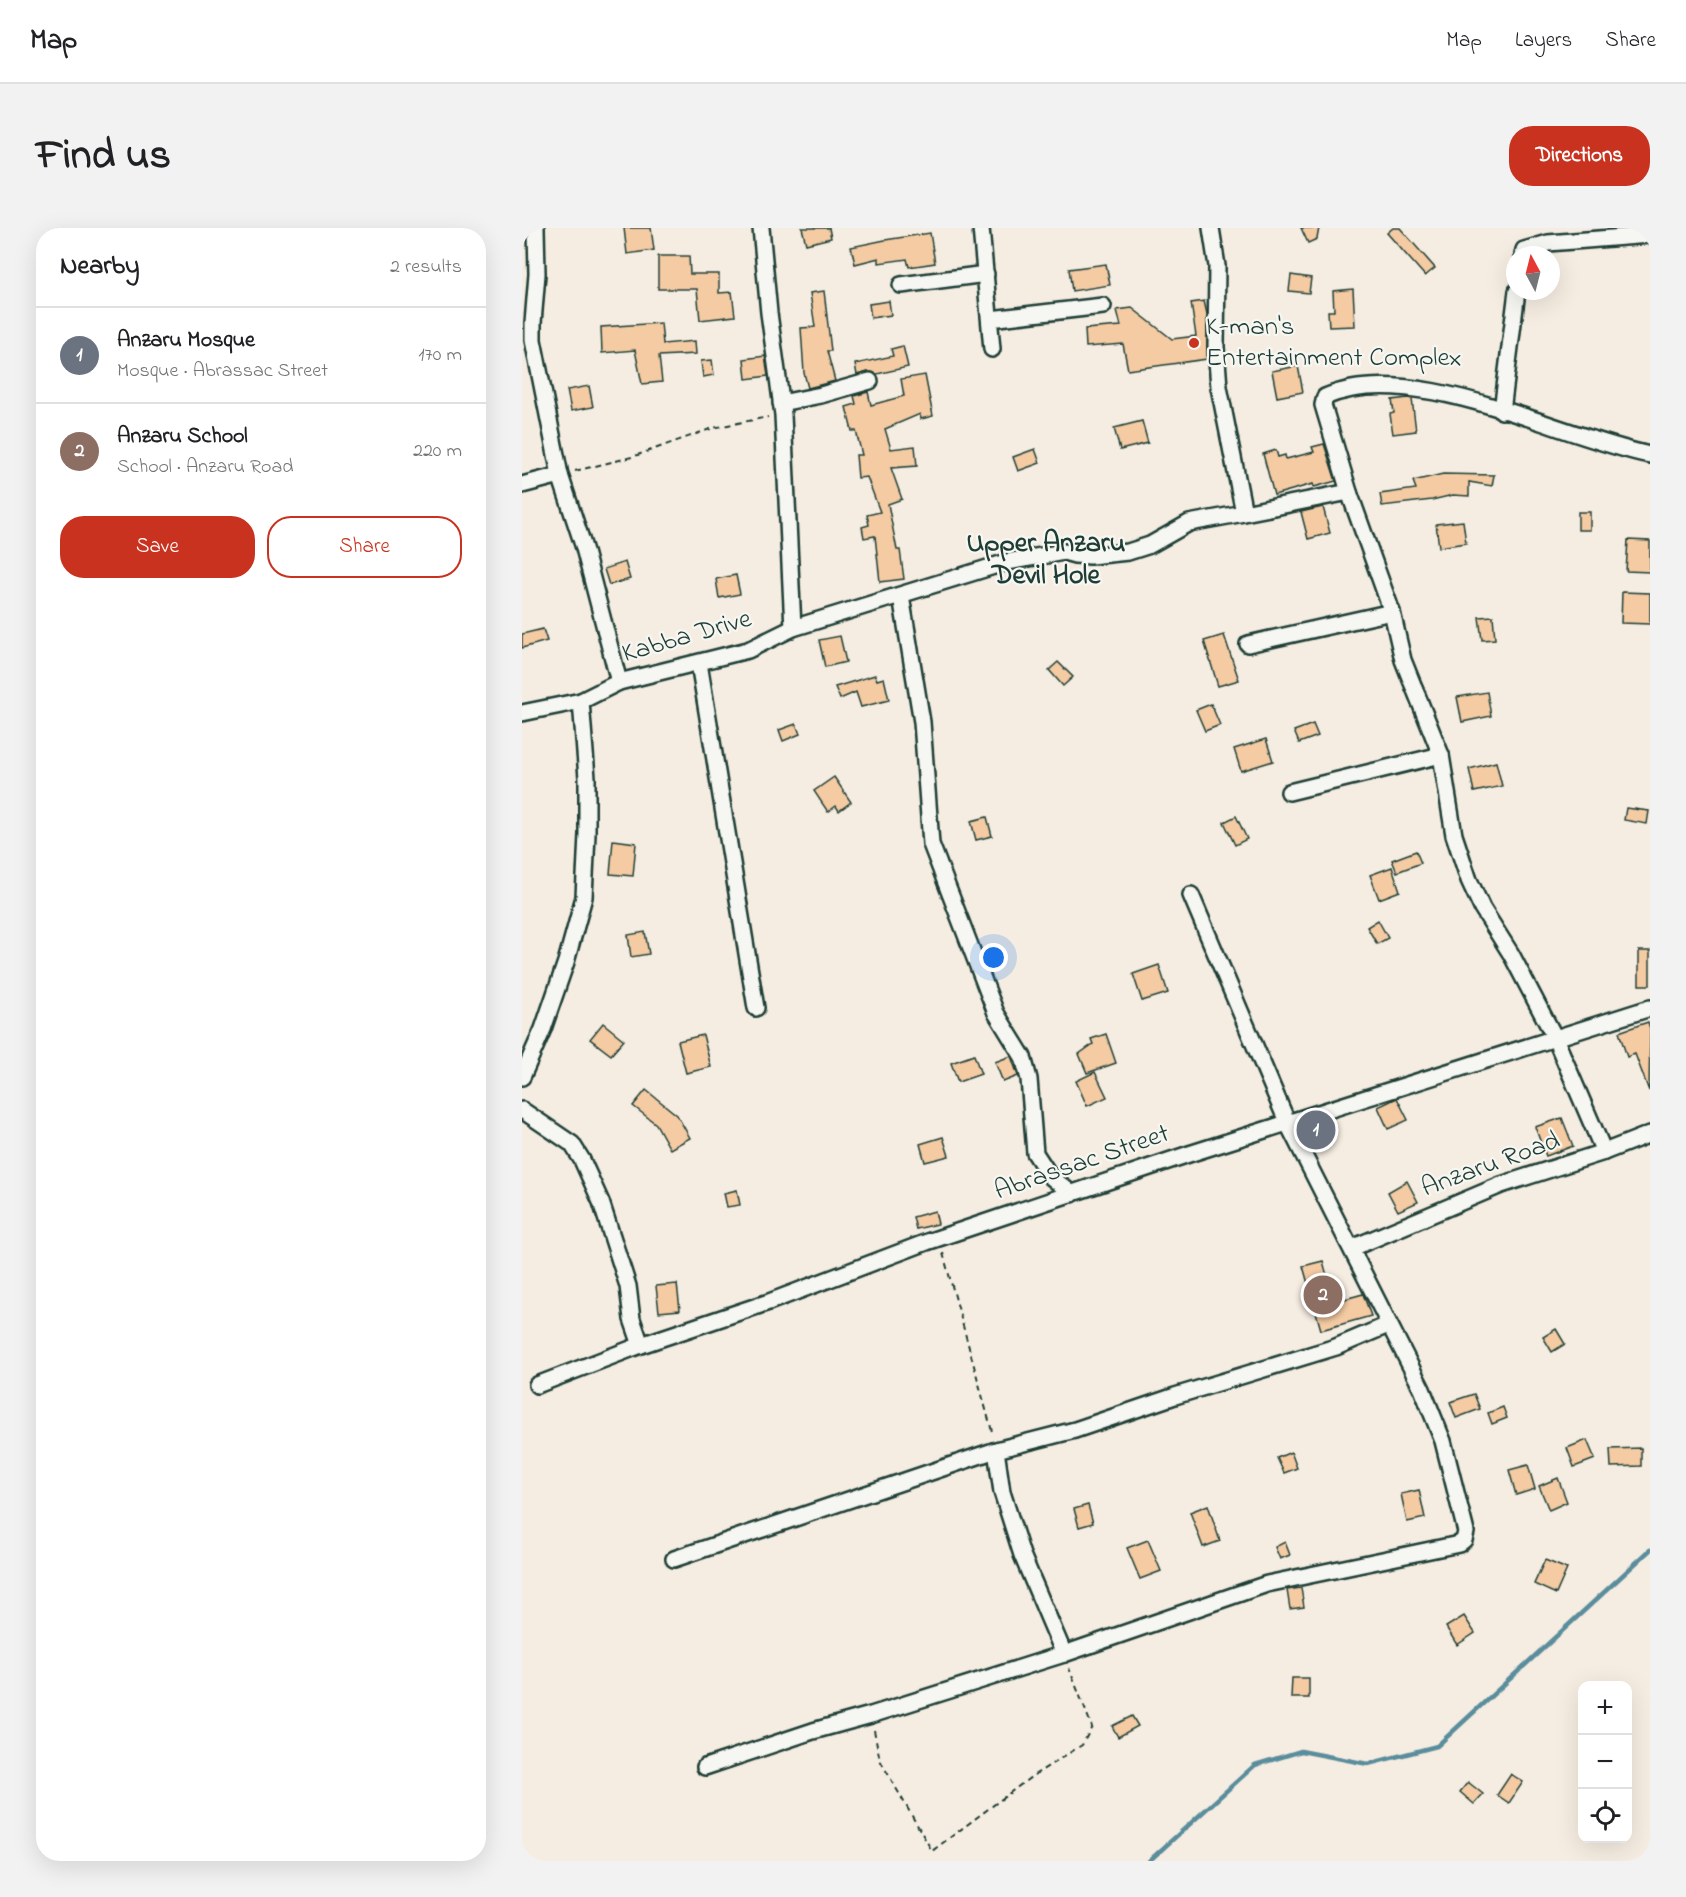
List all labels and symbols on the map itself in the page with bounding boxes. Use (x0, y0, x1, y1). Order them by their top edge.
north arrow (1506, 246, 1560, 300)
place label: K-man's Entertainment Complex (1206, 308, 1462, 378)
marker: K-man's Entertainment Complex (1187, 336, 1201, 350)
district label: Upper Anzaru Devil Hole (967, 524, 1126, 597)
street label: Kabba Drive (618, 600, 757, 674)
your location (979, 943, 1008, 972)
pin: 1 (1296, 1108, 1336, 1152)
street label: Abrassac Street (989, 1115, 1175, 1211)
street label: Anzaru Road (1416, 1122, 1566, 1208)
pin: 2 (1304, 1272, 1342, 1318)

